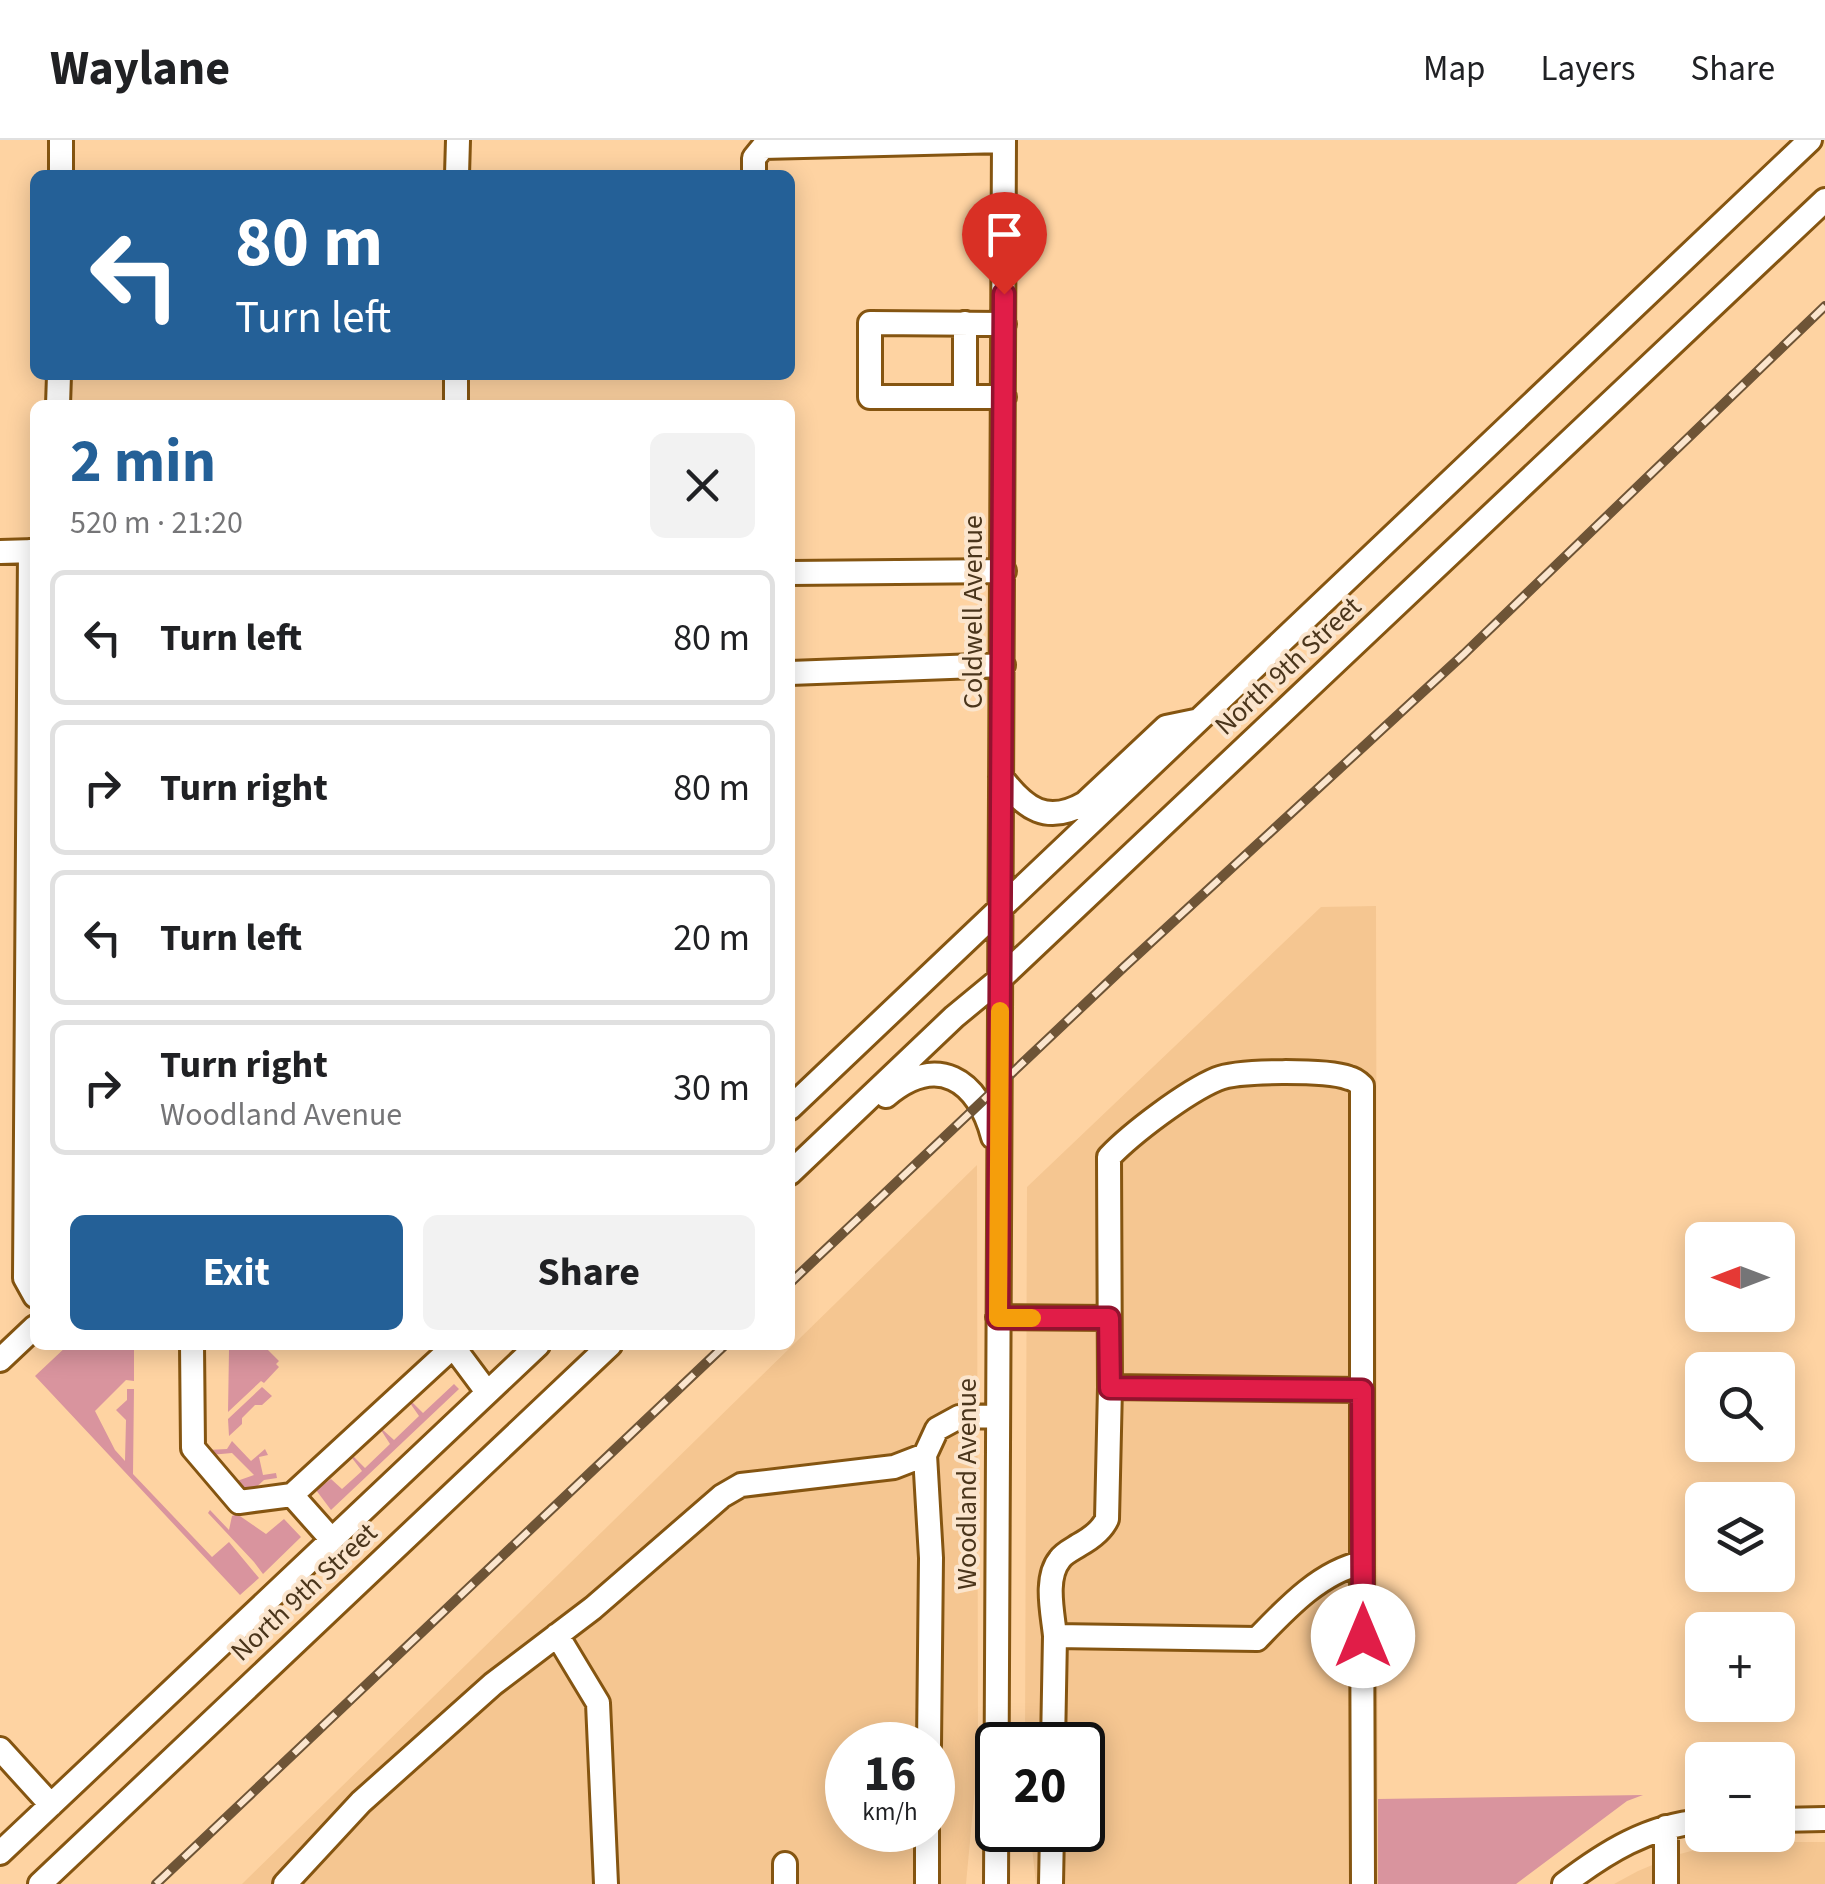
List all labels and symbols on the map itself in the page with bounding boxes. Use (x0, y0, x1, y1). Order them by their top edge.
pin (962, 192, 1047, 295)
street label: Coldwell Avenue (953, 515, 993, 709)
street label: North 9th Street (1206, 587, 1371, 745)
north arrow (1685, 1222, 1795, 1332)
street label: Woodland Avenue (947, 1378, 987, 1590)
street label: North 9th Street (222, 1513, 387, 1671)
position arrow (1311, 1584, 1415, 1688)
speed limit sign: 20 (975, 1722, 1105, 1852)

